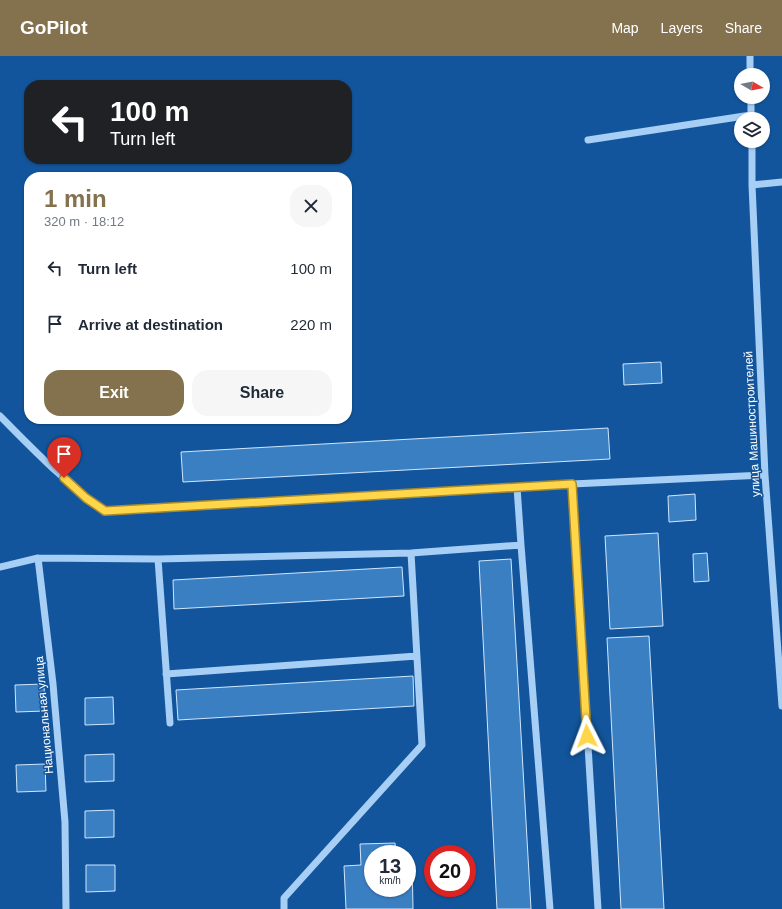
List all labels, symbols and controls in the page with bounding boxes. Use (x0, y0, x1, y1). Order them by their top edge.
text: GoPilot (20, 17, 88, 38)
text: Map (611, 20, 639, 36)
text: Layers (661, 20, 703, 36)
text: Share (725, 20, 762, 36)
north arrow (734, 68, 770, 104)
map controls (734, 68, 770, 148)
icon: left (44, 96, 96, 148)
text: 100 m (110, 96, 189, 127)
button: layers (734, 112, 770, 148)
text: Turn left (110, 129, 175, 149)
text: 1 min (44, 185, 107, 212)
button: close (290, 185, 332, 227)
text: 320 m · 18:12 (44, 214, 124, 229)
icon: left (44, 257, 66, 279)
text: Turn left (78, 260, 137, 277)
text: 100 m (290, 260, 332, 277)
icon: arrive (44, 313, 66, 335)
text: Arrive at destination (78, 316, 223, 333)
text: 220 m (290, 316, 332, 333)
street label: улица Машиностроителей (741, 351, 763, 497)
button: Exit (44, 370, 184, 416)
button: Share (192, 370, 332, 416)
pin (47, 437, 81, 478)
icon: arrive (53, 443, 75, 465)
street label: Национальная улица (32, 655, 56, 775)
position arrow (566, 715, 608, 757)
speed limit sign: 20 (424, 845, 476, 897)
text: 13 (379, 855, 401, 877)
text: km/h (379, 875, 401, 886)

